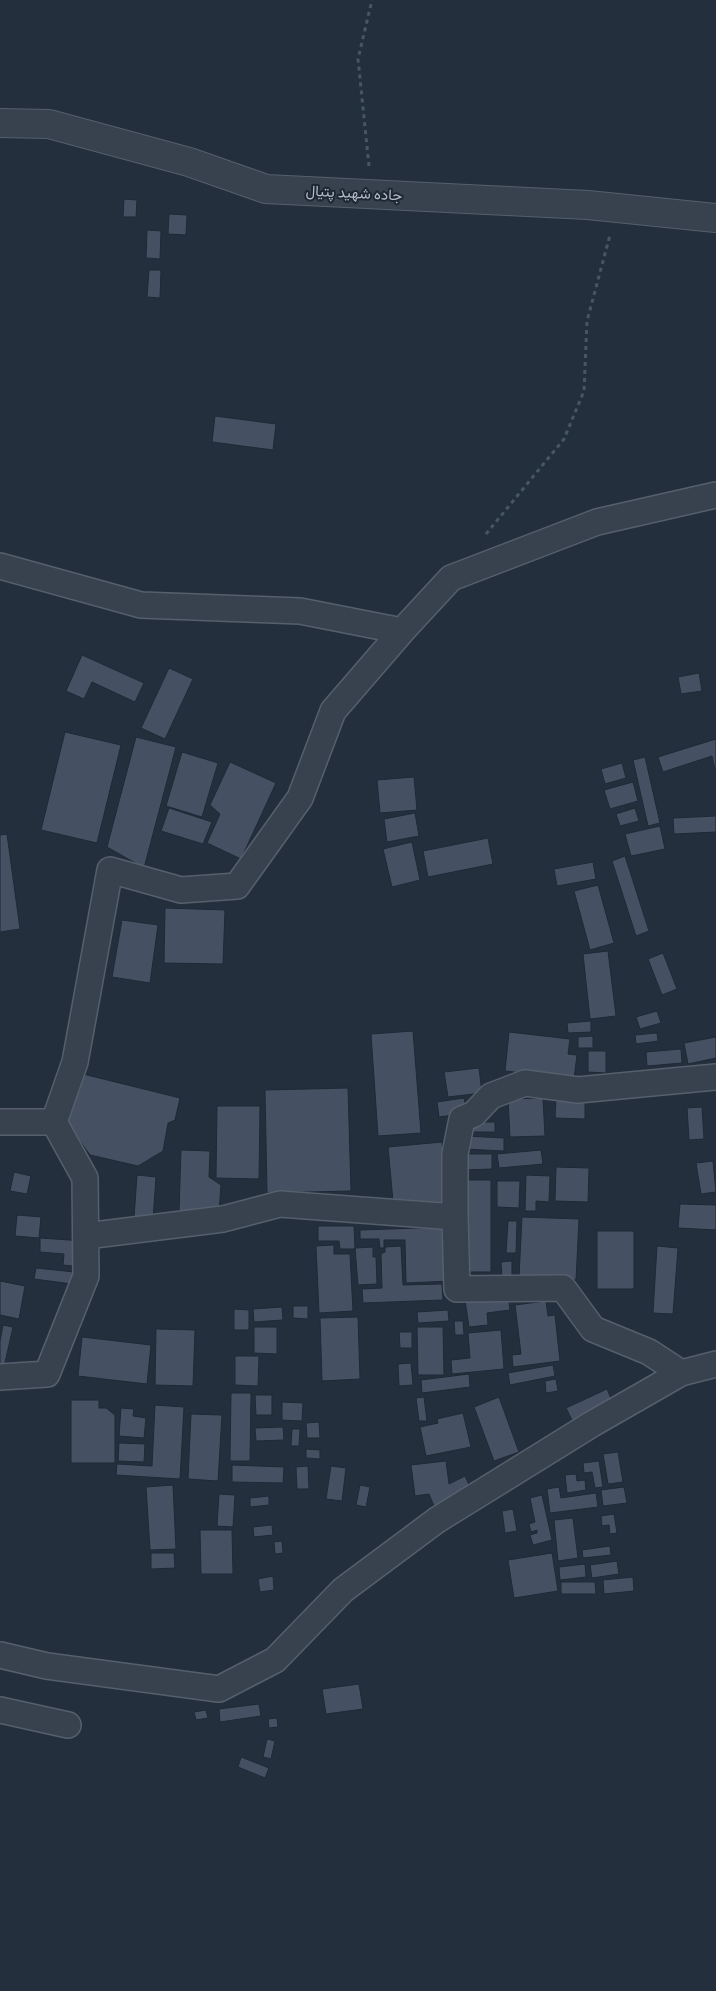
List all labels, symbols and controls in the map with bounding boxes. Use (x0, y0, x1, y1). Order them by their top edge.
street label: جاده شهید پتیال (305, 181, 403, 205)

